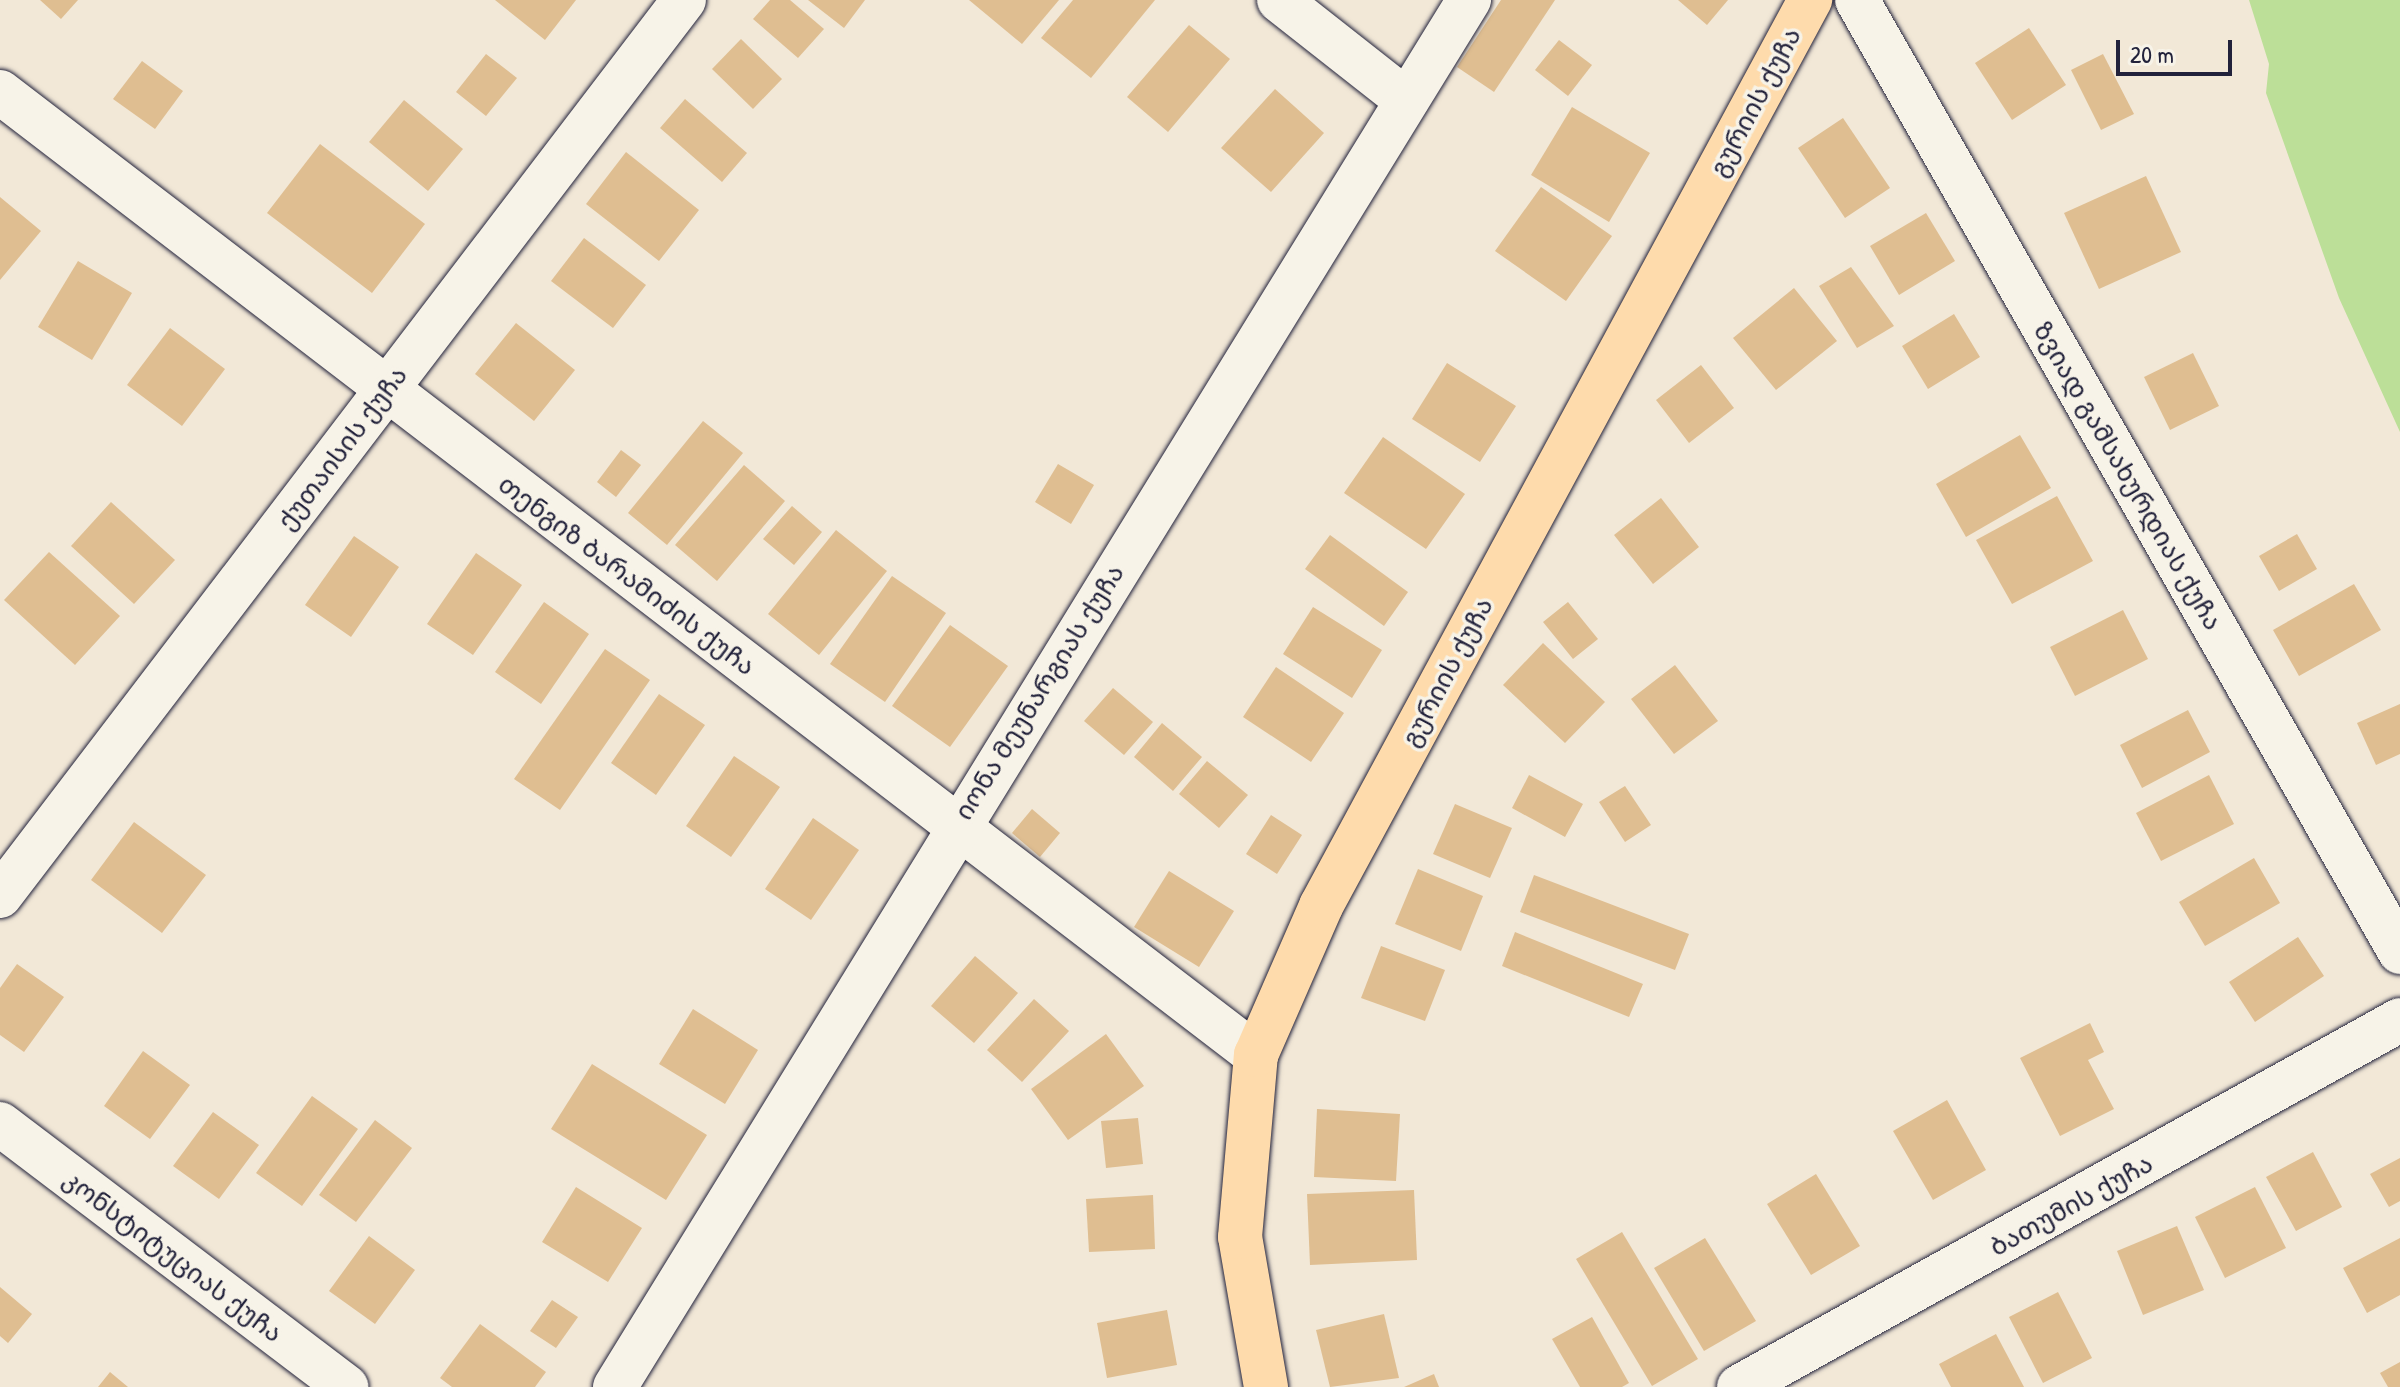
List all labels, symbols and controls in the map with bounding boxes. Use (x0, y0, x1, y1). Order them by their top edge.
street label: გურიის ქუჩა (1703, 22, 1807, 182)
scale bar (2120, 24, 2236, 74)
text: 20 m (2130, 38, 2174, 70)
street label: ზვიად გამსახურდიას ქუჩა (2027, 317, 2229, 635)
street label: ქუთაისის ქუჩა (271, 360, 413, 536)
street label: თენგიზ ბარამიძის ქუჩა (492, 468, 762, 682)
street label: იონა მეუნარგიას ქუჩა (948, 559, 1130, 825)
street label: გურიის ქუჩა (1395, 592, 1499, 752)
street label: ბათუმის ქუჩა (1984, 1147, 2158, 1263)
street label: კონსტიტუციას ქუჩა (57, 1163, 289, 1349)

